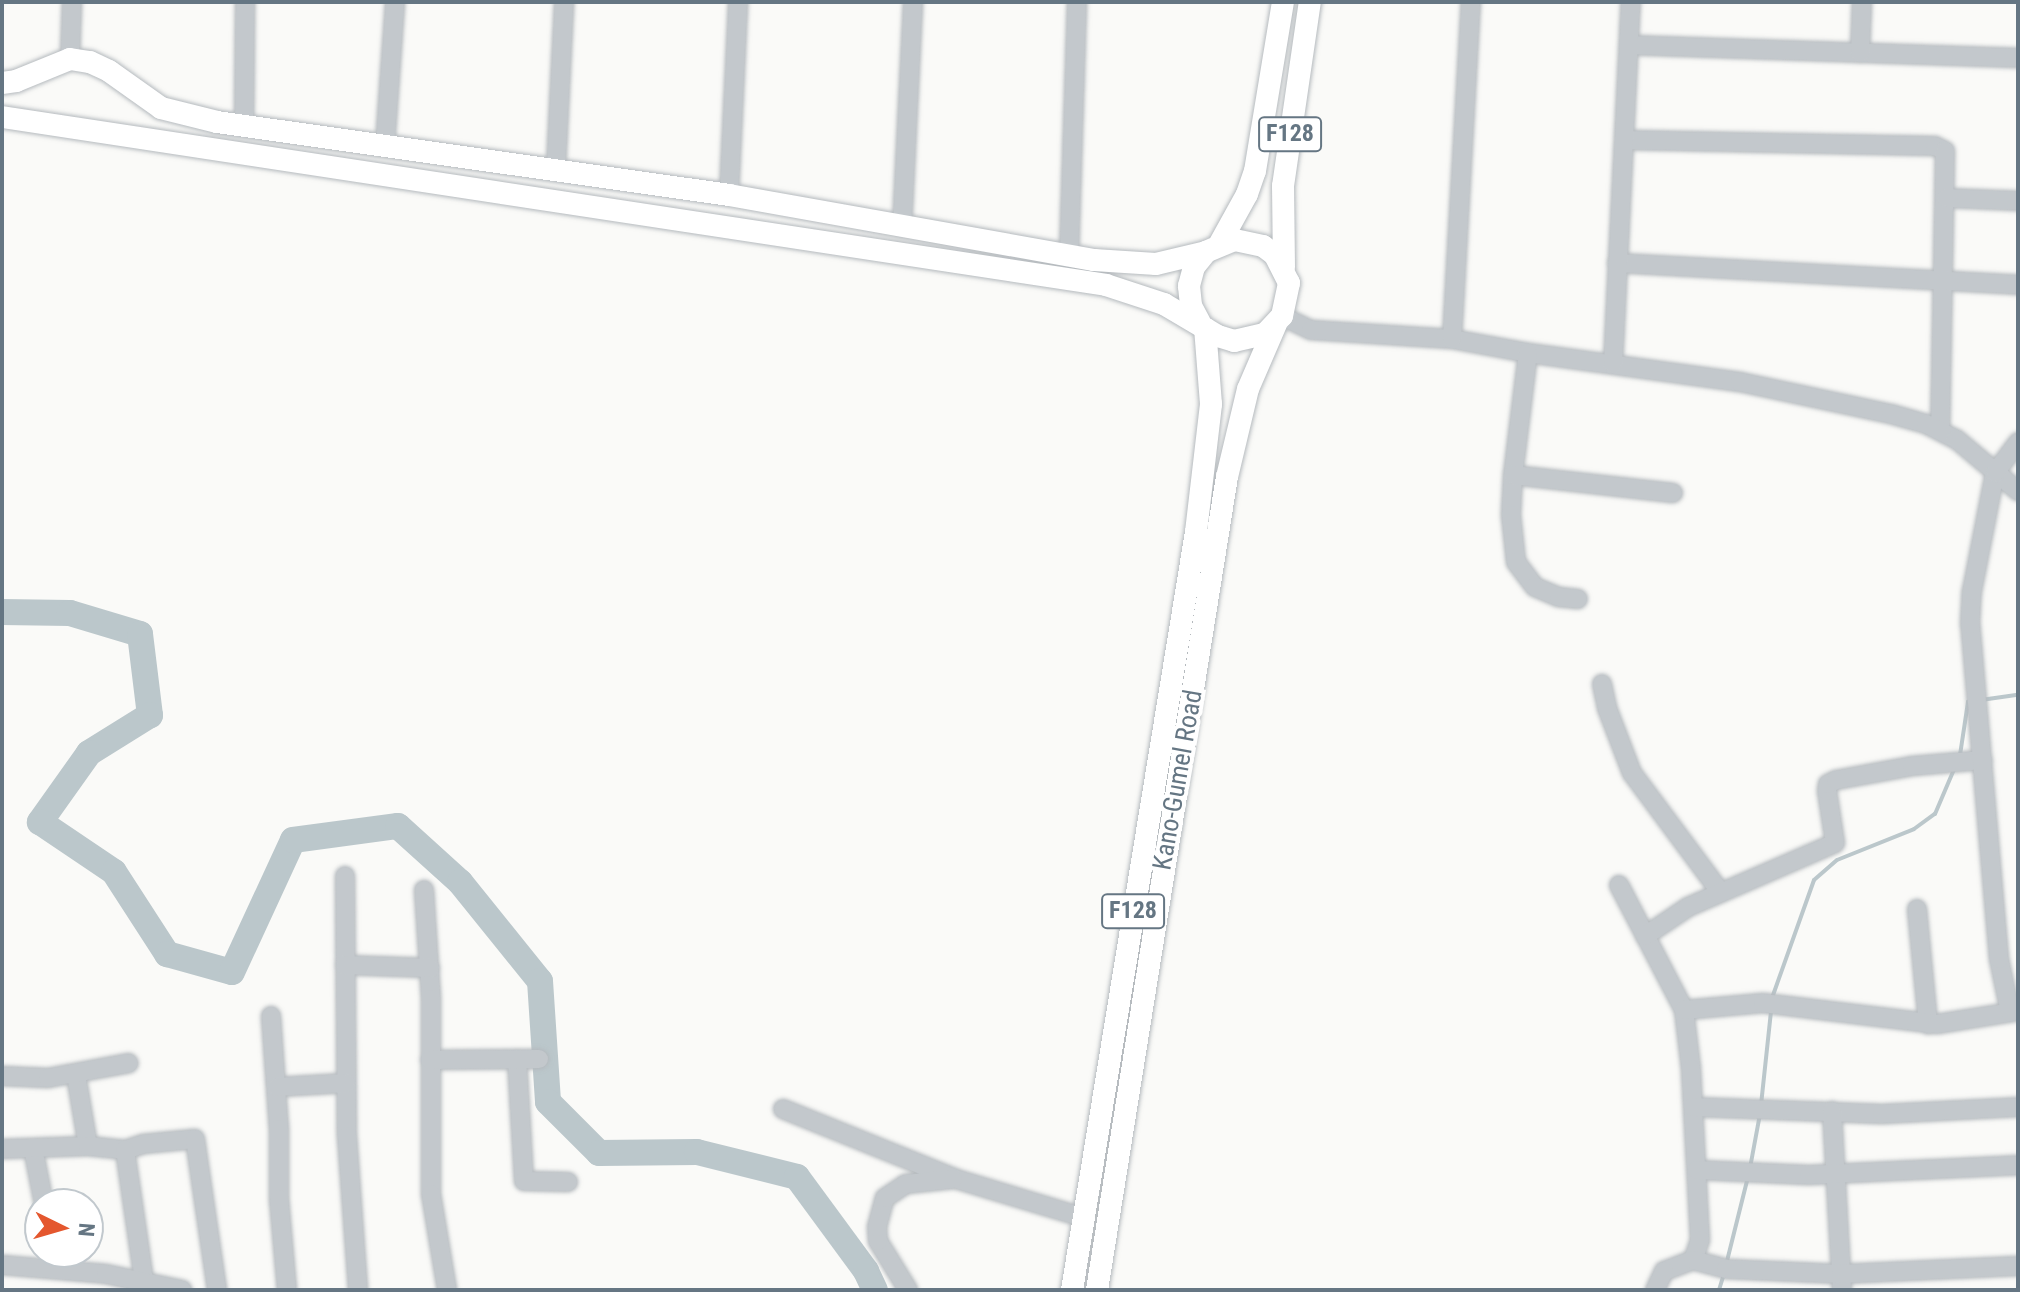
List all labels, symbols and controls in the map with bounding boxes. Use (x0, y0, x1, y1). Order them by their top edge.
road number: F128 (1258, 114, 1322, 154)
street label: Kano-Gumel Road (1147, 687, 1209, 873)
road number: F128 (1101, 891, 1165, 931)
north arrow (24, 1188, 104, 1268)
text: N (73, 1222, 99, 1238)

